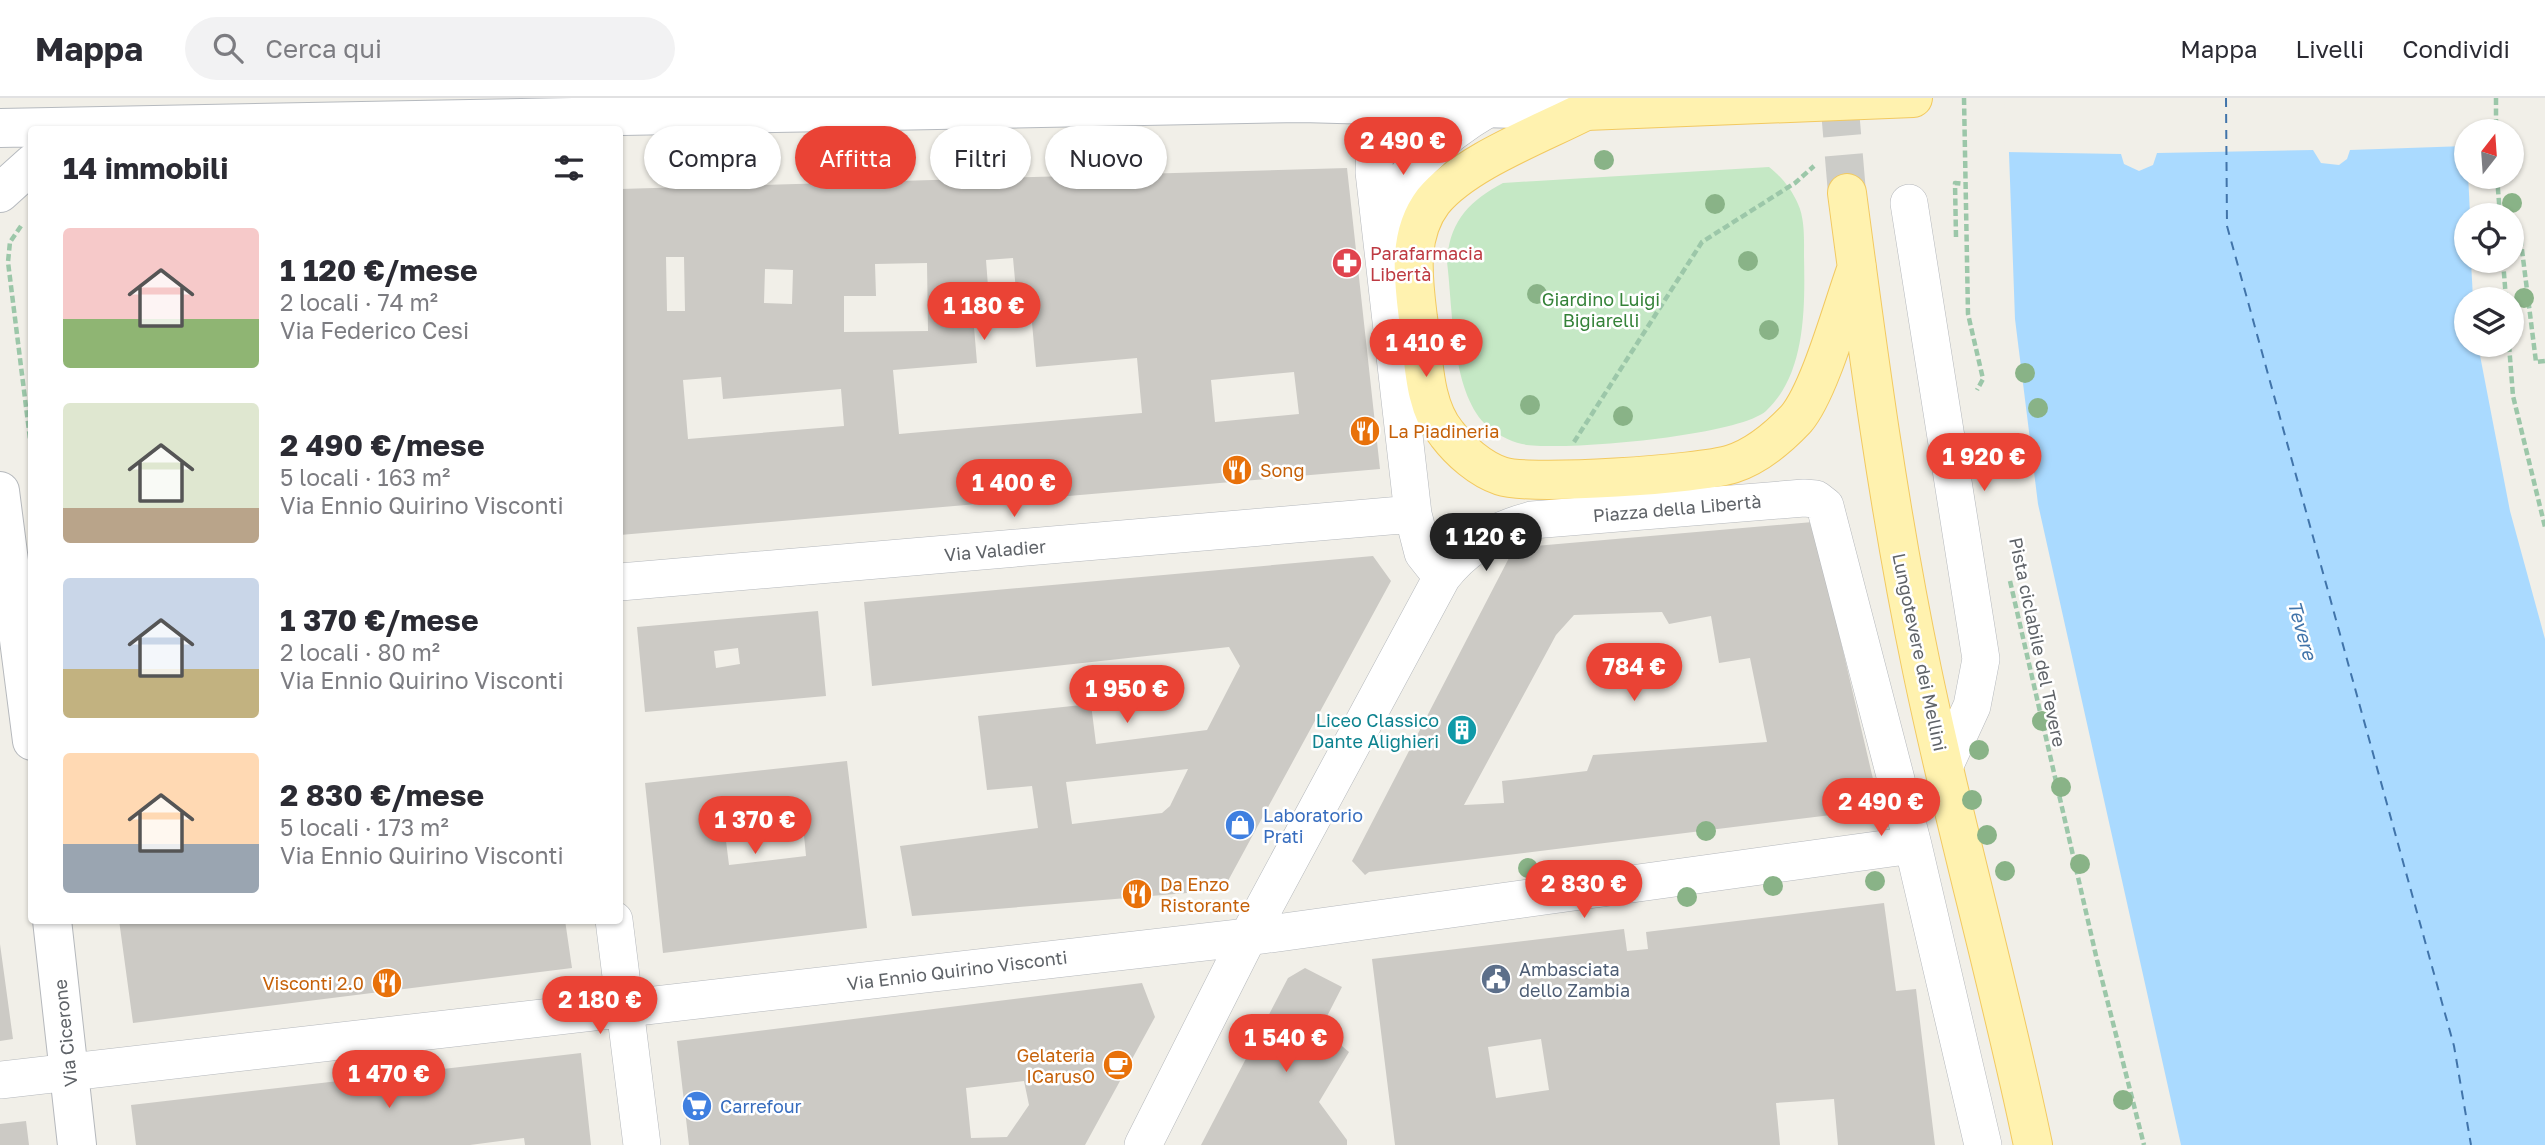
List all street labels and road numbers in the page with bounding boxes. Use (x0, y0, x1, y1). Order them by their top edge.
street label: Piazza della Libertà (1592, 490, 1762, 526)
street label: Via Valadier (943, 535, 1047, 565)
street label: Pista ciclabile del Tevere (2005, 535, 2071, 749)
street label: Lungotevere dei Mellini (1888, 551, 1952, 753)
street label: Via Ennio Quirino Visconti (845, 946, 1069, 994)
street label: Via Cicerone (48, 978, 82, 1088)

